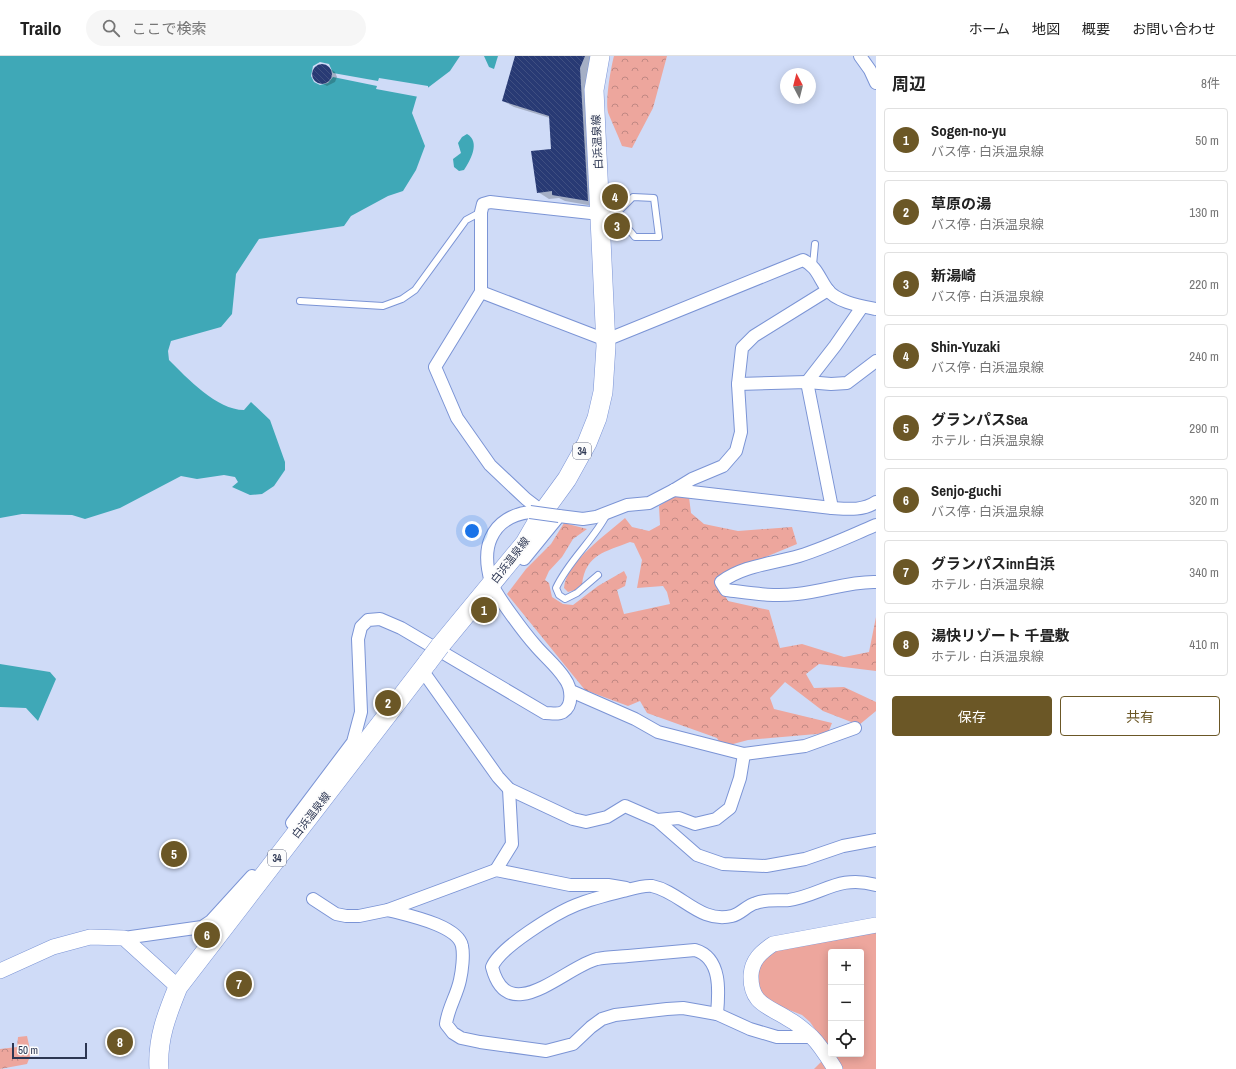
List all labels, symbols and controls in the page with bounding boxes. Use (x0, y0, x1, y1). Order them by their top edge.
search box (86, 10, 366, 46)
text: Trailo (20, 15, 62, 41)
icon: search (100, 17, 122, 39)
text: ここで検索 (132, 18, 207, 39)
text: ホーム (968, 20, 1010, 38)
text: 地図 (1032, 20, 1060, 38)
text: 概要 (1082, 20, 1110, 38)
text: お問い合わせ (1132, 20, 1216, 38)
north arrow (780, 68, 816, 104)
text: 周辺 (892, 72, 926, 95)
text: 8件 (1201, 75, 1220, 92)
street label: 白浜温泉線 (589, 114, 605, 170)
text: Sogen-no-yu (931, 120, 1006, 141)
text: 1 (903, 132, 909, 149)
text: 50 m (1195, 132, 1219, 149)
text: バス停 · 白浜温泉線 (931, 143, 1044, 160)
pin: 4 (602, 182, 628, 212)
text: 草原の湯 (931, 193, 991, 214)
text: 2 (903, 204, 909, 221)
text: 130 m (1189, 204, 1219, 221)
pin: 3 (604, 211, 630, 241)
text: バス停 · 白浜温泉線 (931, 216, 1044, 233)
text: 新湯崎 (931, 265, 976, 286)
text: 3 (903, 276, 909, 293)
text: 220 m (1189, 276, 1219, 293)
text: バス停 · 白浜温泉線 (931, 288, 1044, 305)
text: Shin-Yuzaki (931, 336, 1000, 357)
text: 4 (903, 348, 909, 365)
text: 240 m (1189, 348, 1219, 365)
text: バス停 · 白浜温泉線 (931, 359, 1044, 376)
text: グランパスSea (931, 409, 1028, 430)
text: 5 (903, 420, 909, 437)
text: 290 m (1189, 420, 1219, 437)
text: ホテル · 白浜温泉線 (931, 432, 1044, 449)
road number: 34 (573, 443, 591, 459)
text: Senjo-guchi (931, 480, 1001, 501)
text: 6 (903, 492, 909, 509)
text: 320 m (1189, 492, 1219, 509)
text: バス停 · 白浜温泉線 (931, 503, 1044, 520)
your location (462, 521, 482, 541)
street label: 白浜温泉線 (488, 534, 532, 586)
text: グランパスinn白浜 (931, 553, 1054, 574)
text: 7 (903, 564, 909, 581)
text: 340 m (1189, 564, 1219, 581)
text: ホテル · 白浜温泉線 (931, 576, 1044, 593)
pin: 1 (471, 595, 497, 625)
text: 湯快リゾート 千畳敷 (931, 625, 1069, 646)
text: 8 (903, 636, 909, 653)
text: 410 m (1189, 636, 1219, 653)
text: ホテル · 白浜温泉線 (931, 648, 1044, 665)
pin: 2 (375, 688, 401, 718)
button: 保存 (892, 696, 1052, 736)
button: 共有 (1060, 696, 1220, 736)
street label: 白浜温泉線 (289, 789, 333, 841)
pin: 5 (161, 839, 187, 869)
road number: 34 (268, 850, 286, 866)
pin: 6 (194, 920, 220, 950)
map controls (828, 949, 864, 1057)
button: + (828, 949, 864, 985)
pin: 7 (226, 969, 252, 999)
button: − (828, 985, 864, 1021)
button: locate (828, 1021, 864, 1057)
pin: 8 (107, 1027, 133, 1057)
scale bar (12, 1041, 87, 1060)
text: 50 m (18, 1043, 38, 1057)

